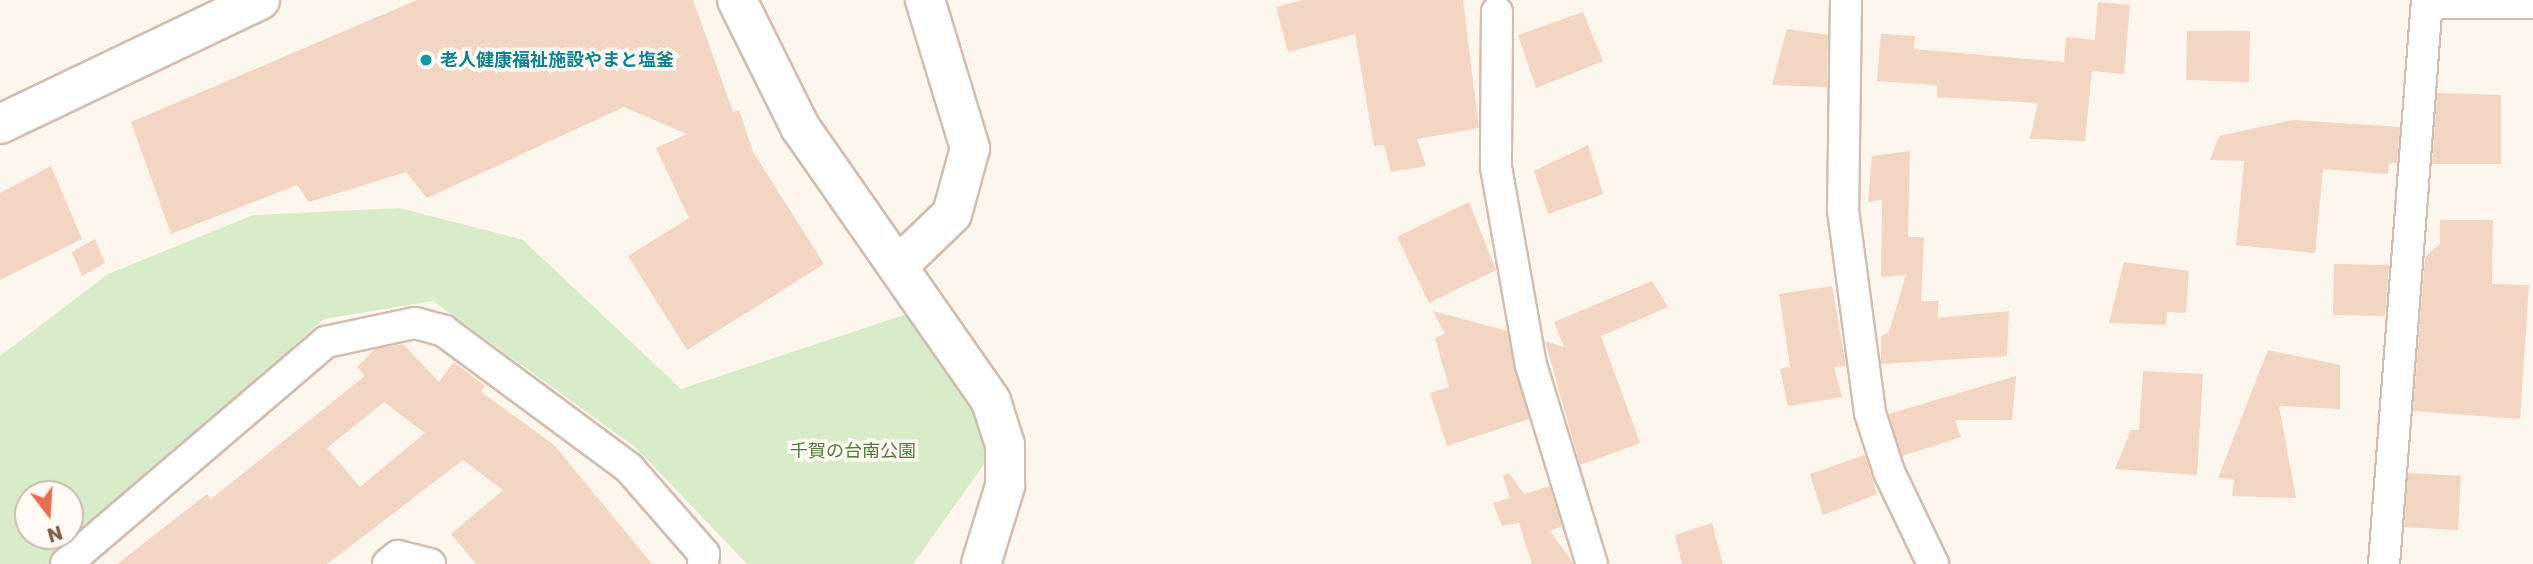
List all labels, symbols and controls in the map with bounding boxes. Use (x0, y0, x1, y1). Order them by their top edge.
place label: 老人健康福祉施設やまと塩釜 (440, 49, 674, 71)
marker: 老人健康福祉施設やまと塩釜 (418, 52, 434, 68)
park label: 千賀の台南公園 (790, 440, 916, 462)
north arrow (14, 480, 84, 550)
text: N (44, 519, 65, 549)

